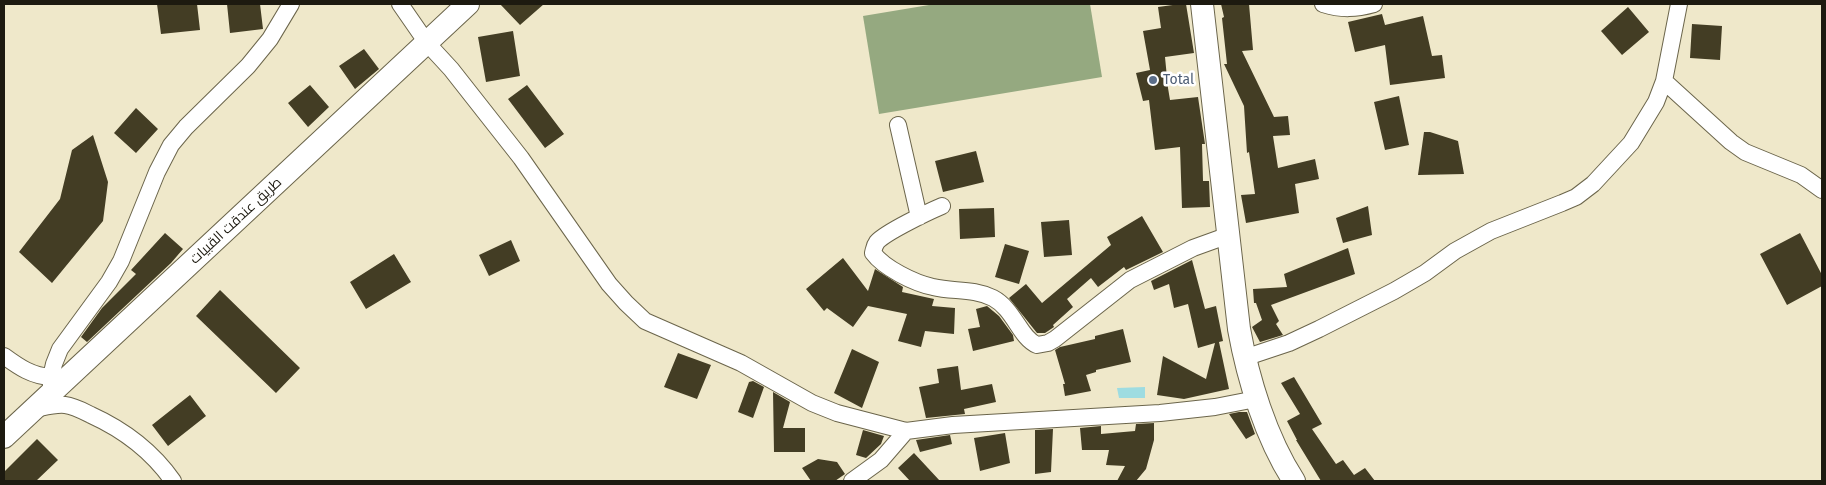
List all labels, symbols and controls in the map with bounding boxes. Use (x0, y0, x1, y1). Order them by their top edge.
place label: Total (1163, 72, 1194, 88)
marker: Total (1147, 74, 1159, 86)
street label: طريق عندقت القبيات (187, 174, 285, 268)

